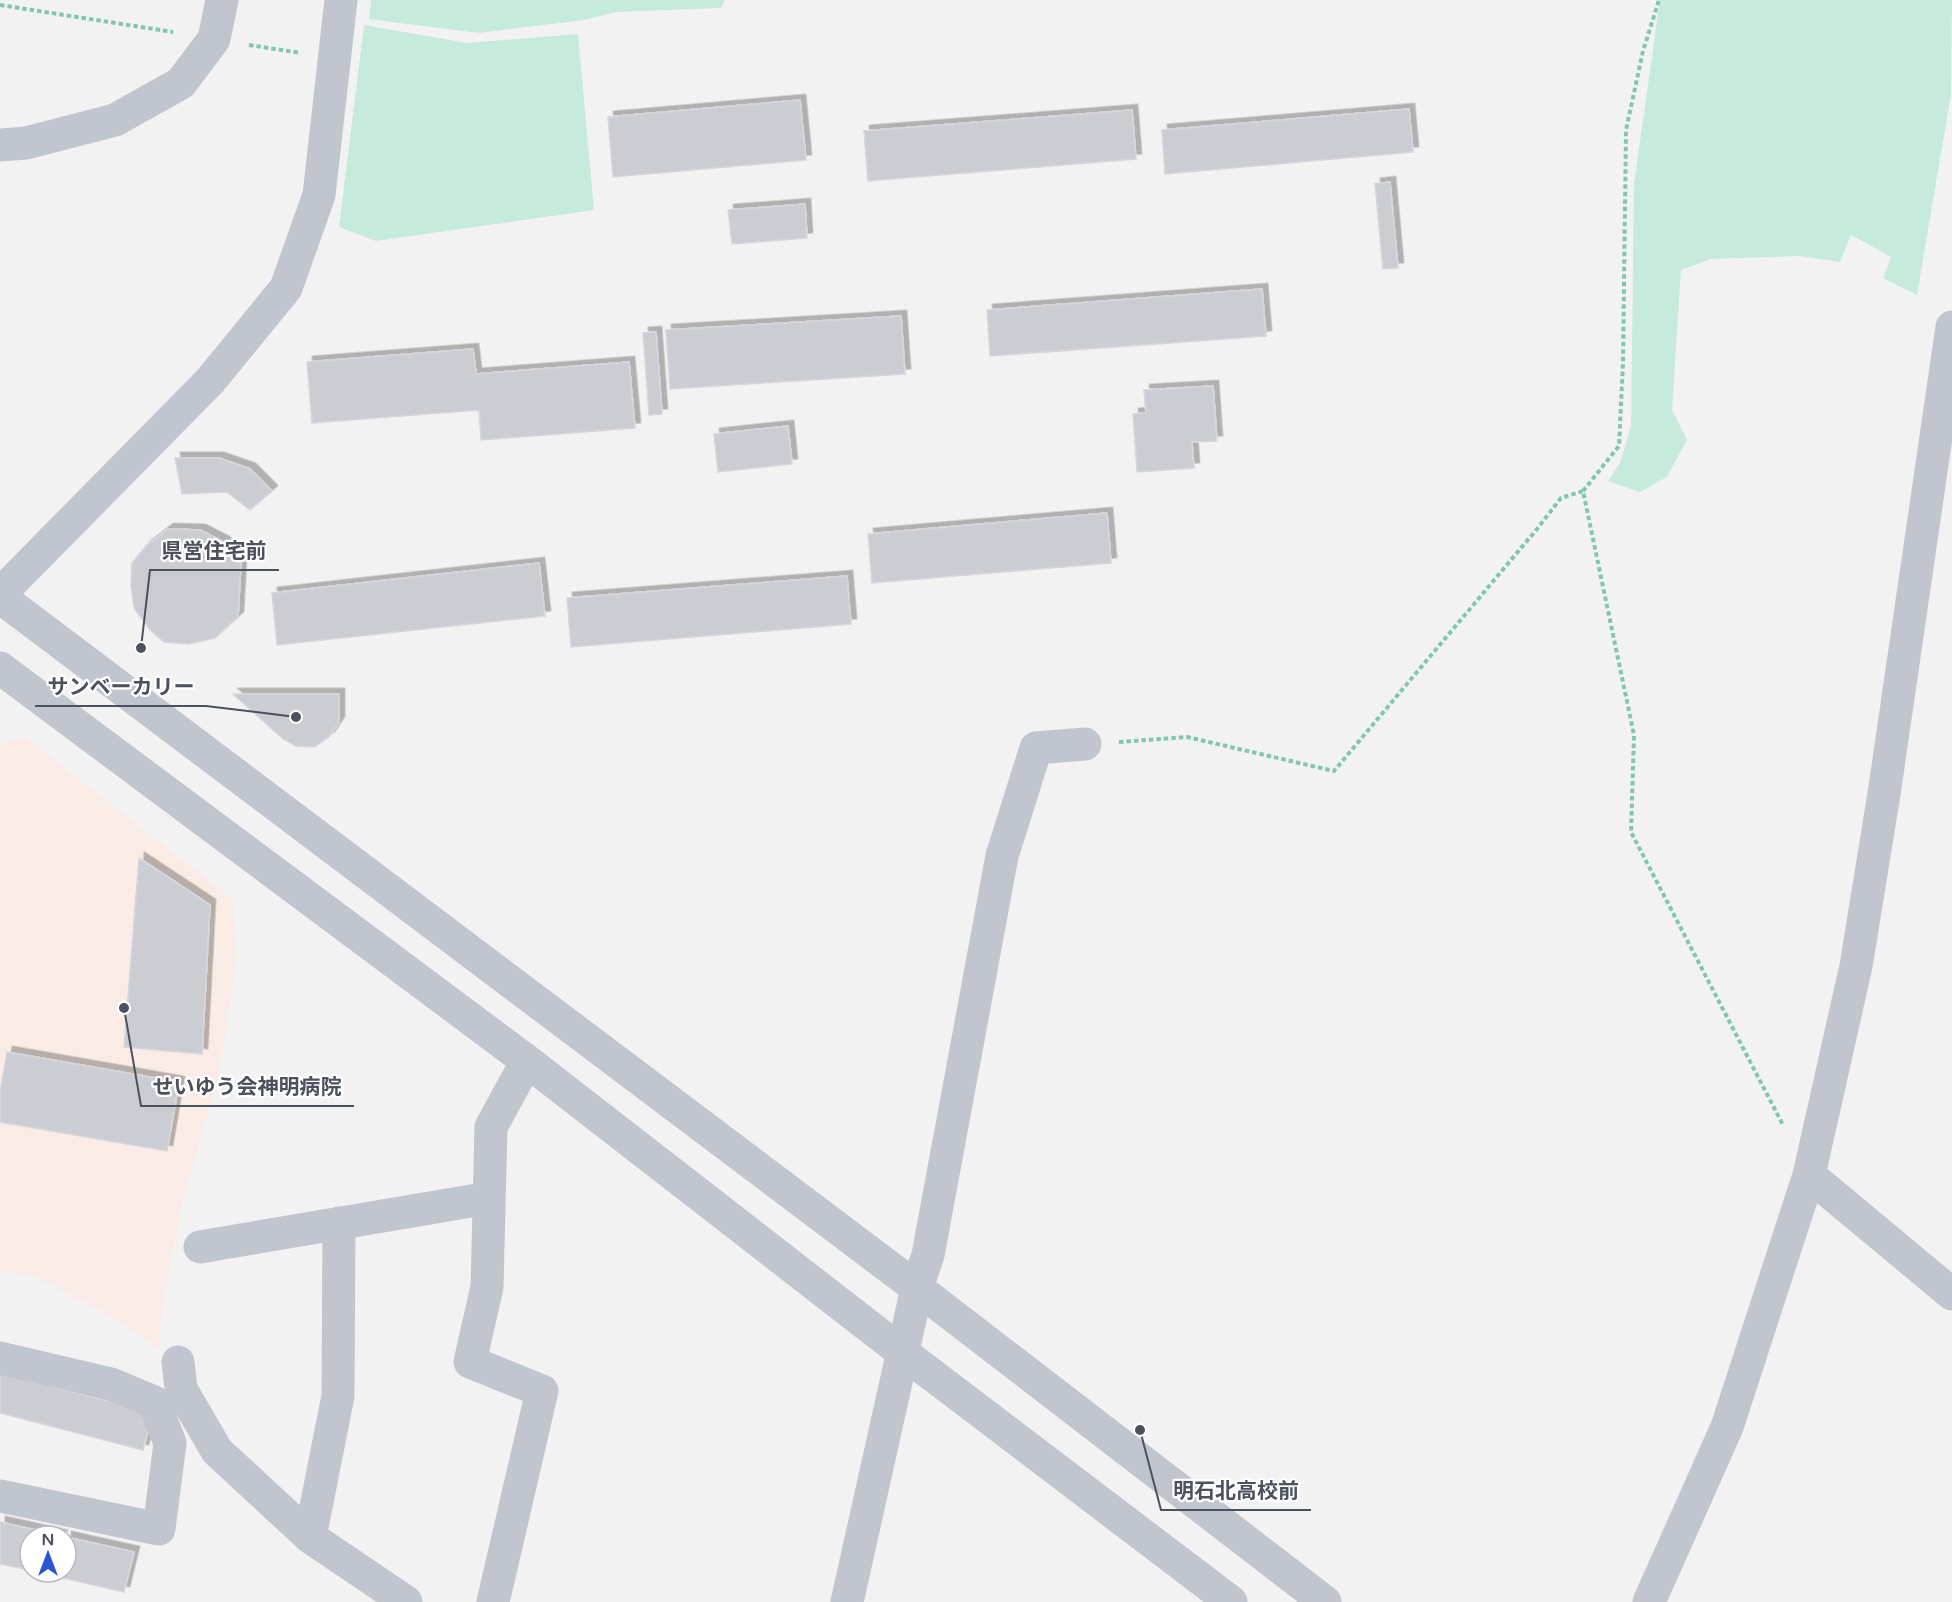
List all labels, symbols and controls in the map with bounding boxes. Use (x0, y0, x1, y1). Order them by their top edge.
callout: 県営住宅前 (150, 531, 279, 570)
text: 県営住宅前 (162, 539, 267, 564)
callout: サンベーカリー (35, 667, 206, 706)
text: サンベーカリー (48, 675, 195, 700)
callout: せいゆう会神明病院 (141, 1067, 354, 1106)
text: せいゆう会神明病院 (153, 1075, 342, 1100)
callout: 明石北高校前 (1161, 1471, 1311, 1510)
text: 明石北高校前 (1173, 1479, 1299, 1504)
north arrow (18, 1524, 78, 1584)
text: N (42, 1530, 54, 1550)

